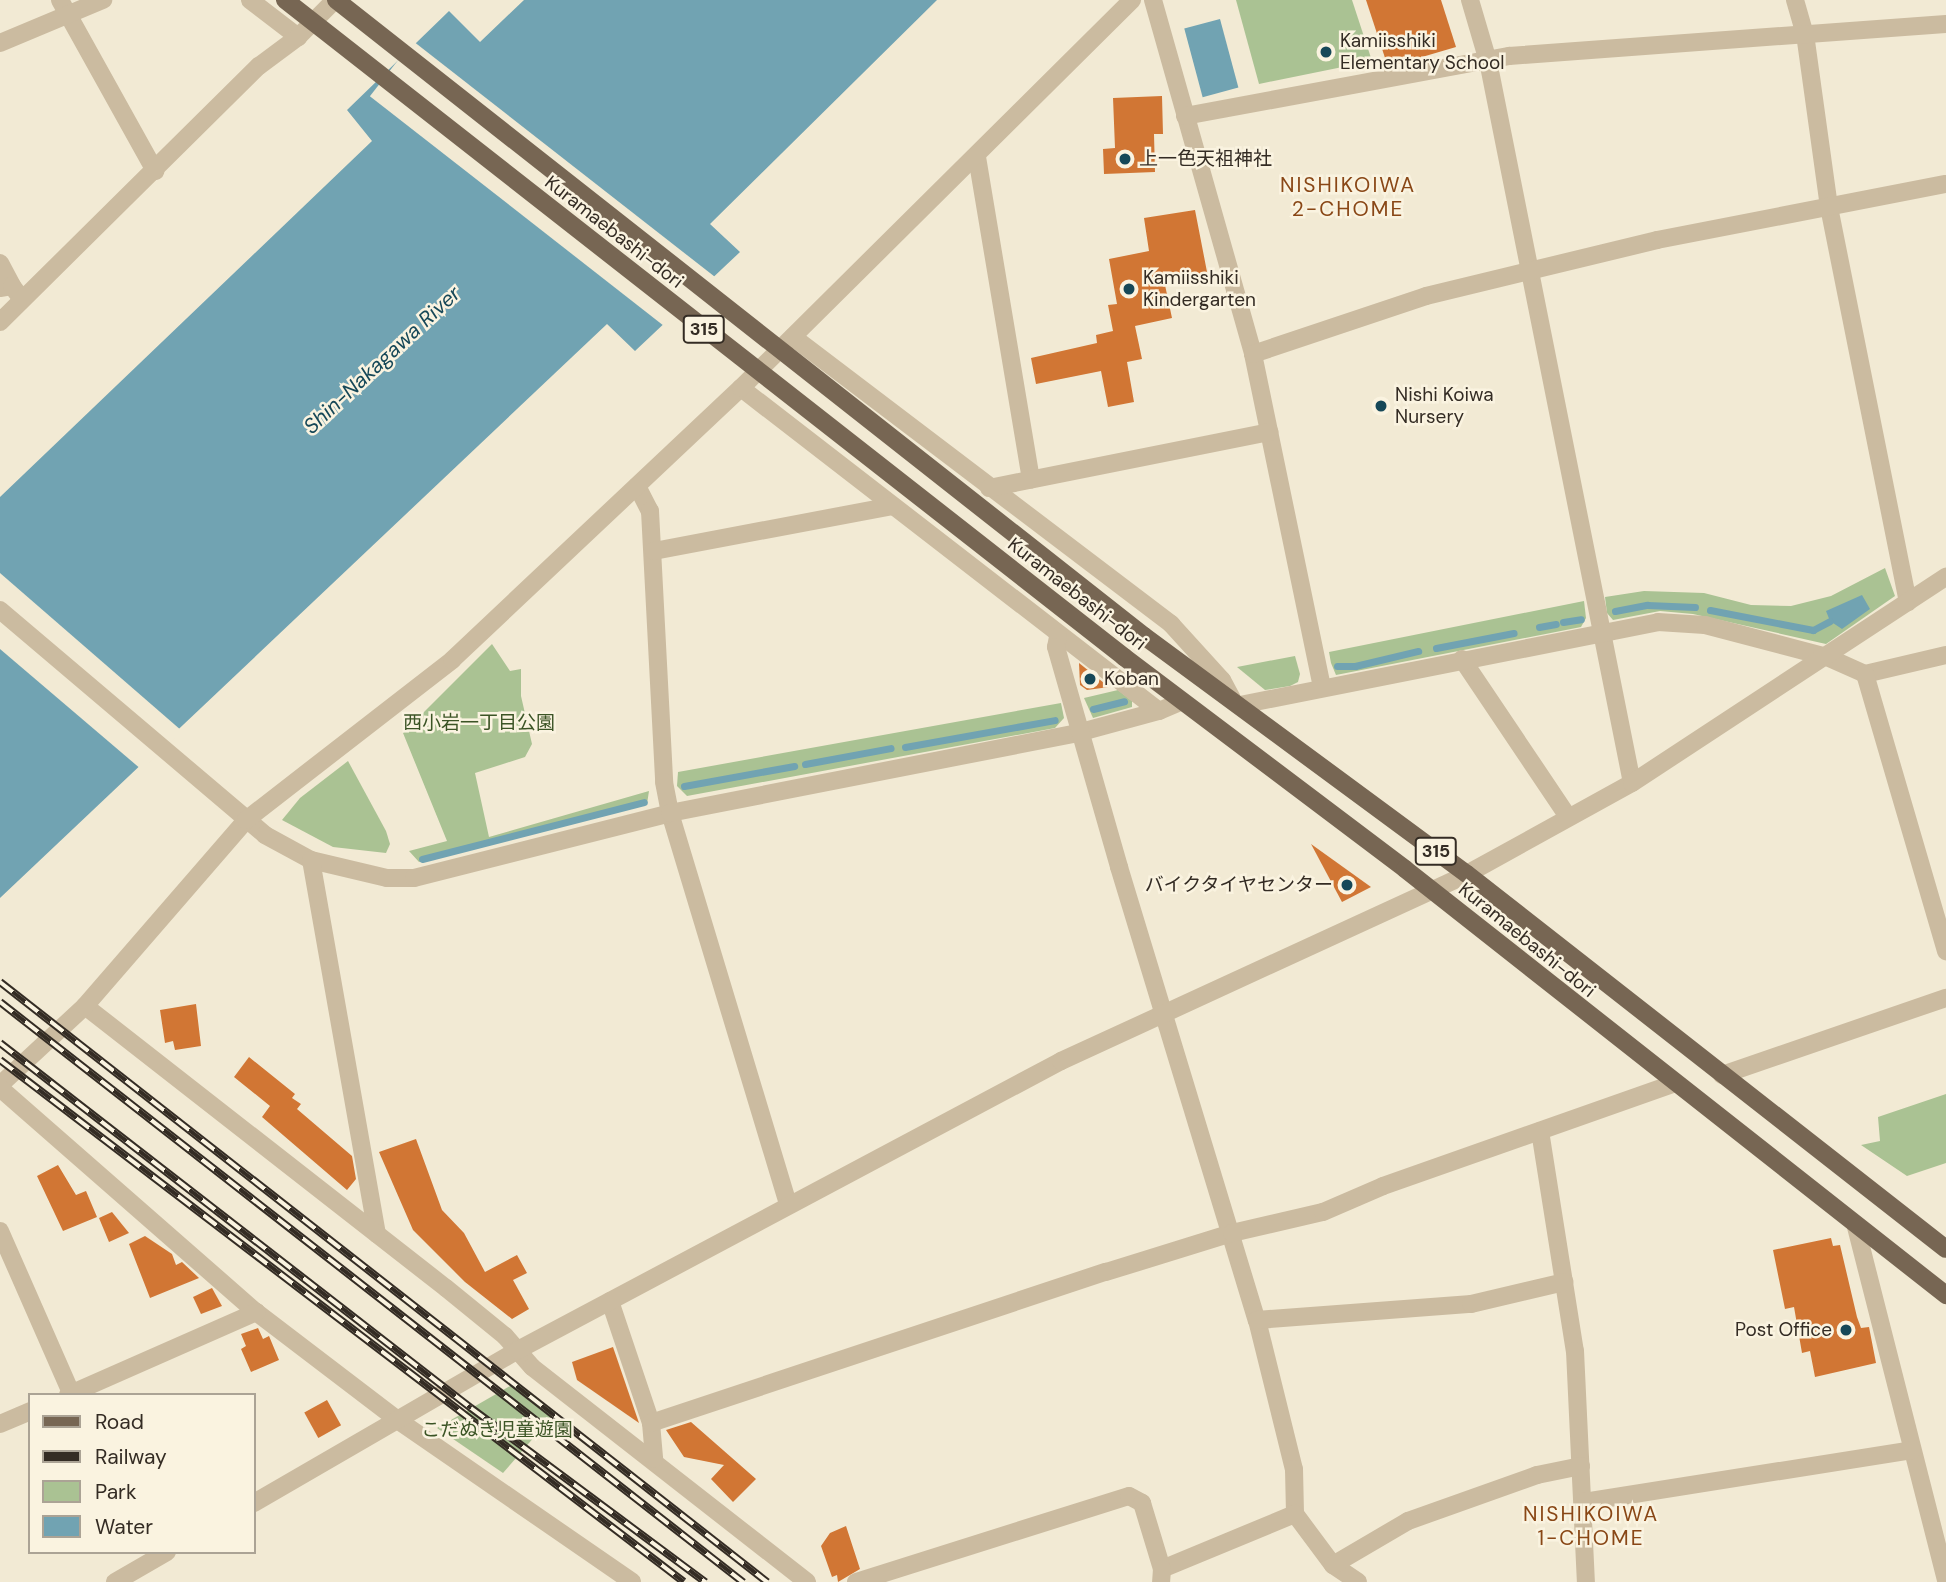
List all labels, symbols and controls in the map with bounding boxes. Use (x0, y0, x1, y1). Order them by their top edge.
place label: Kamiisshiki Elementary School (1340, 30, 1504, 74)
marker: Kamiisshiki Elementary School (1318, 44, 1334, 60)
place label: 上一色天祖神社 (1139, 148, 1272, 170)
marker: 上一色天祖神社 (1117, 151, 1133, 167)
street label: Kuramaebashi-dori (540, 171, 688, 293)
district label: NISHIKOIWA 2-CHOME (1281, 172, 1415, 222)
place label: Kamiisshiki Kindergarten (1143, 267, 1256, 311)
water label: Shin-Nakagawa River (298, 281, 466, 439)
marker: Kamiisshiki Kindergarten (1121, 281, 1137, 297)
road number: 315 (681, 314, 727, 344)
place label: Nishi Koiwa Nursery (1395, 384, 1494, 428)
marker: Nishi Koiwa Nursery (1373, 398, 1389, 414)
street label: Kuramaebashi-dori (1003, 533, 1151, 655)
place label: Koban (1104, 668, 1159, 690)
marker: Koban (1082, 671, 1098, 687)
park label: 西小岩一丁目公園 (403, 712, 555, 734)
road number: 315 (1413, 836, 1459, 866)
place label: バイクタイヤセンター (1143, 874, 1333, 896)
marker: バイクタイヤセンター (1339, 877, 1355, 893)
street label: Kuramaebashi-dori (1454, 878, 1600, 1002)
place label: Post Office (1735, 1319, 1832, 1341)
marker: Post Office (1838, 1322, 1854, 1338)
legend (28, 1393, 256, 1554)
text: Road (95, 1408, 144, 1436)
park label: こだぬき児童遊園 (421, 1419, 573, 1441)
text: Railway (95, 1443, 167, 1471)
text: Park (95, 1478, 136, 1506)
district label: NISHIKOIWA 1-CHOME (1524, 1501, 1658, 1551)
text: Water (95, 1513, 153, 1541)

